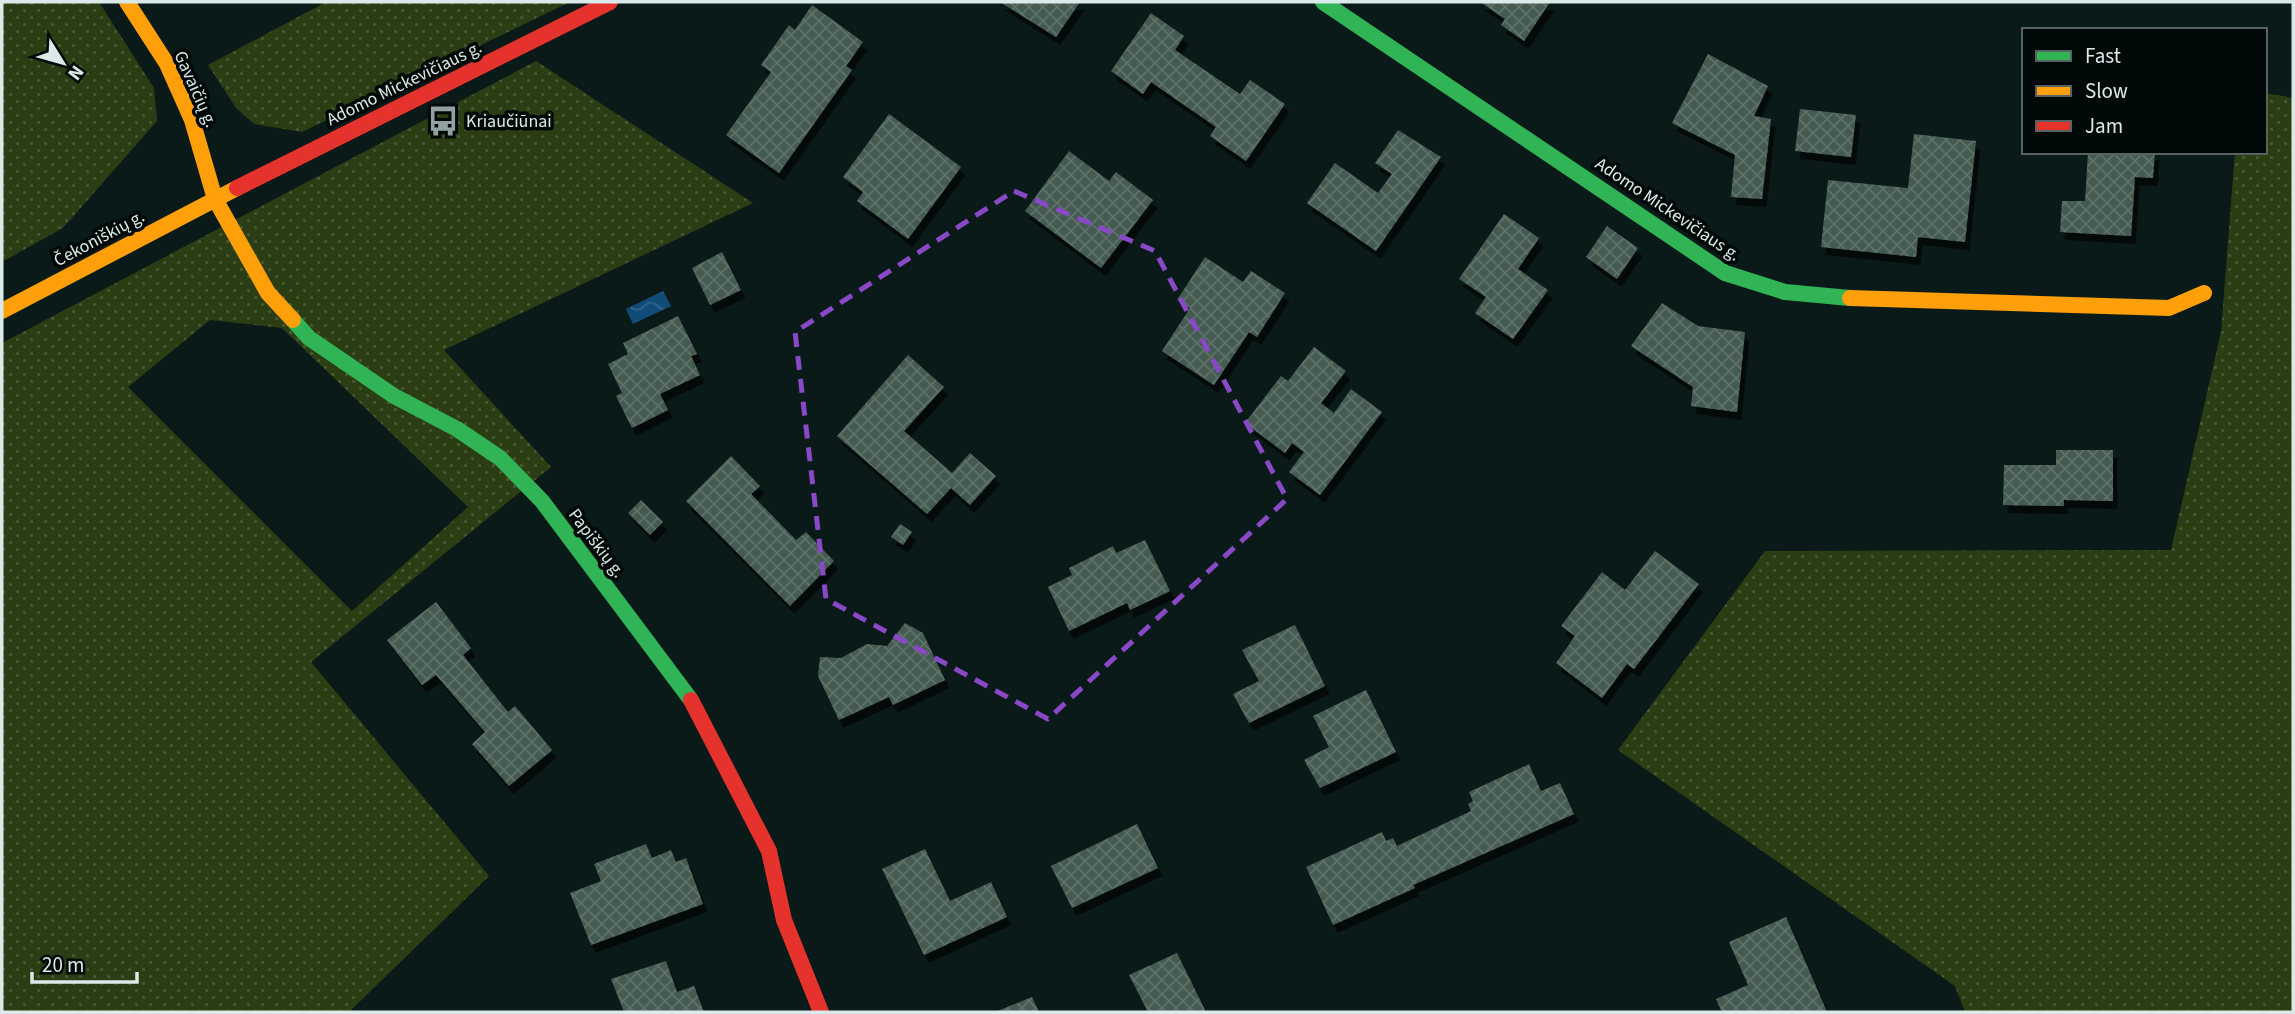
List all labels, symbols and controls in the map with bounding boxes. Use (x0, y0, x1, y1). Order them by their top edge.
north arrow (28, 28, 98, 98)
legend (2022, 28, 2267, 154)
street label: Adomo Mickevičiaus g. (322, 35, 486, 132)
text: Fast (2085, 41, 2121, 71)
street label: Gavaičių g. (168, 47, 223, 131)
text: N (61, 59, 90, 86)
text: Slow (2085, 76, 2128, 106)
bus stop icon: Kriaučiūnai (426, 104, 460, 138)
place label: Kriaučiūnai (466, 109, 552, 134)
text: Jam (2085, 111, 2123, 141)
street label: Adomo Mickevičiaus g. (1590, 151, 1745, 267)
street label: Čekoniškių g. (49, 204, 149, 273)
street label: Papiškių g. (562, 504, 631, 583)
scale bar (32, 940, 136, 984)
text: 20 m (42, 950, 84, 980)

